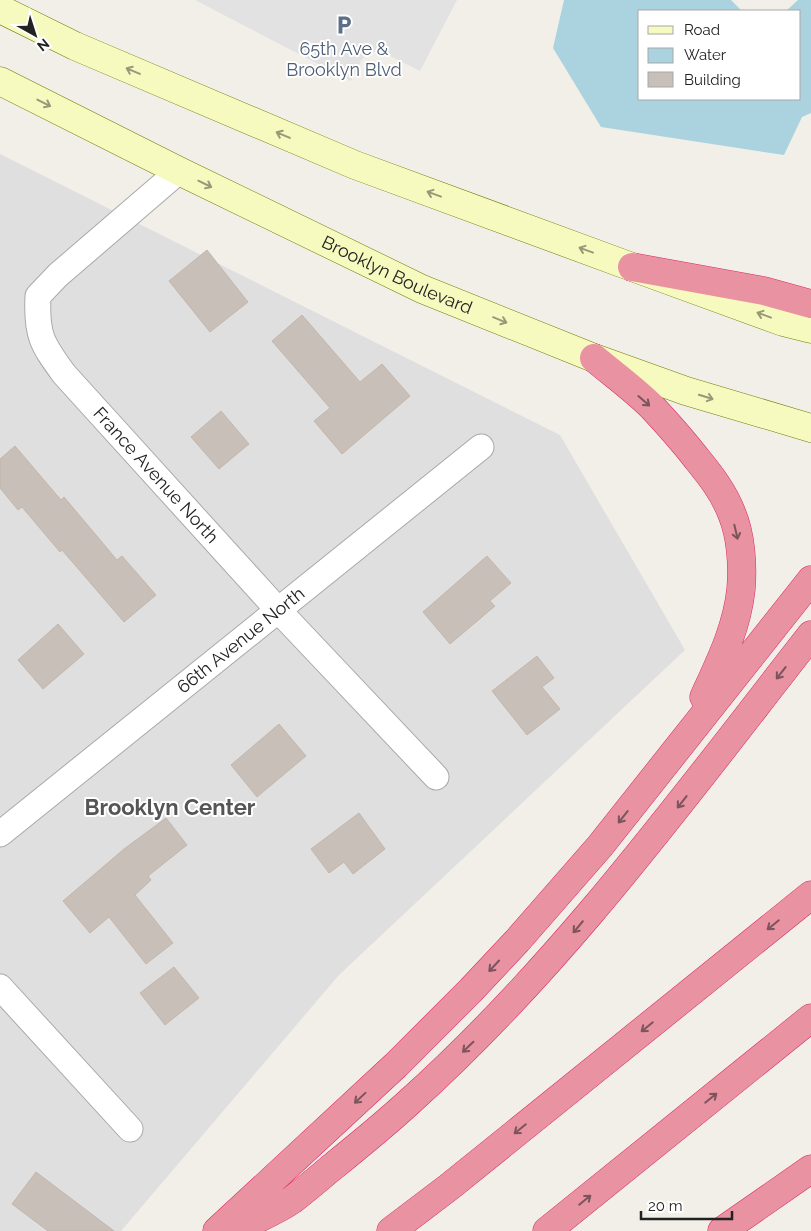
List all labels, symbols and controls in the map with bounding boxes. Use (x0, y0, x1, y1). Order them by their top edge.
north arrow (10, 10, 60, 60)
legend (638, 10, 801, 100)
parking icon: 65th Ave & Brooklyn Blvd (333, 14, 355, 36)
text: Road (684, 21, 720, 39)
text: N (34, 36, 52, 55)
place label: 65th Ave & Brooklyn Blvd (286, 38, 402, 80)
text: Water (684, 46, 727, 64)
one-way arrow (126, 66, 141, 76)
text: Building (684, 71, 741, 89)
one-way arrow (36, 98, 51, 108)
one-way arrow (276, 129, 291, 139)
one-way arrow (197, 179, 212, 189)
one-way arrow (427, 189, 442, 198)
street label: Brooklyn Boulevard (318, 231, 476, 318)
one-way arrow (579, 245, 594, 254)
one-way arrow (757, 310, 773, 319)
one-way arrow (492, 316, 507, 325)
one-way arrow (698, 392, 714, 402)
one-way arrow (638, 395, 651, 406)
street label: France Avenue North (89, 403, 223, 547)
one-way arrow (732, 523, 741, 539)
street label: 66th Avenue North (173, 582, 308, 697)
one-way arrow (776, 666, 786, 680)
district label: Brooklyn Center (85, 794, 256, 820)
one-way arrow (676, 795, 687, 808)
one-way arrow (618, 810, 629, 823)
one-way arrow (573, 920, 584, 933)
one-way arrow (767, 920, 780, 931)
one-way arrow (488, 959, 500, 972)
one-way arrow (640, 1022, 653, 1033)
one-way arrow (462, 1041, 475, 1053)
one-way arrow (353, 1092, 366, 1104)
one-way arrow (704, 1093, 717, 1104)
one-way arrow (514, 1124, 527, 1135)
scale bar (641, 1188, 732, 1220)
one-way arrow (578, 1195, 591, 1206)
text: 20 m (648, 1197, 683, 1215)

